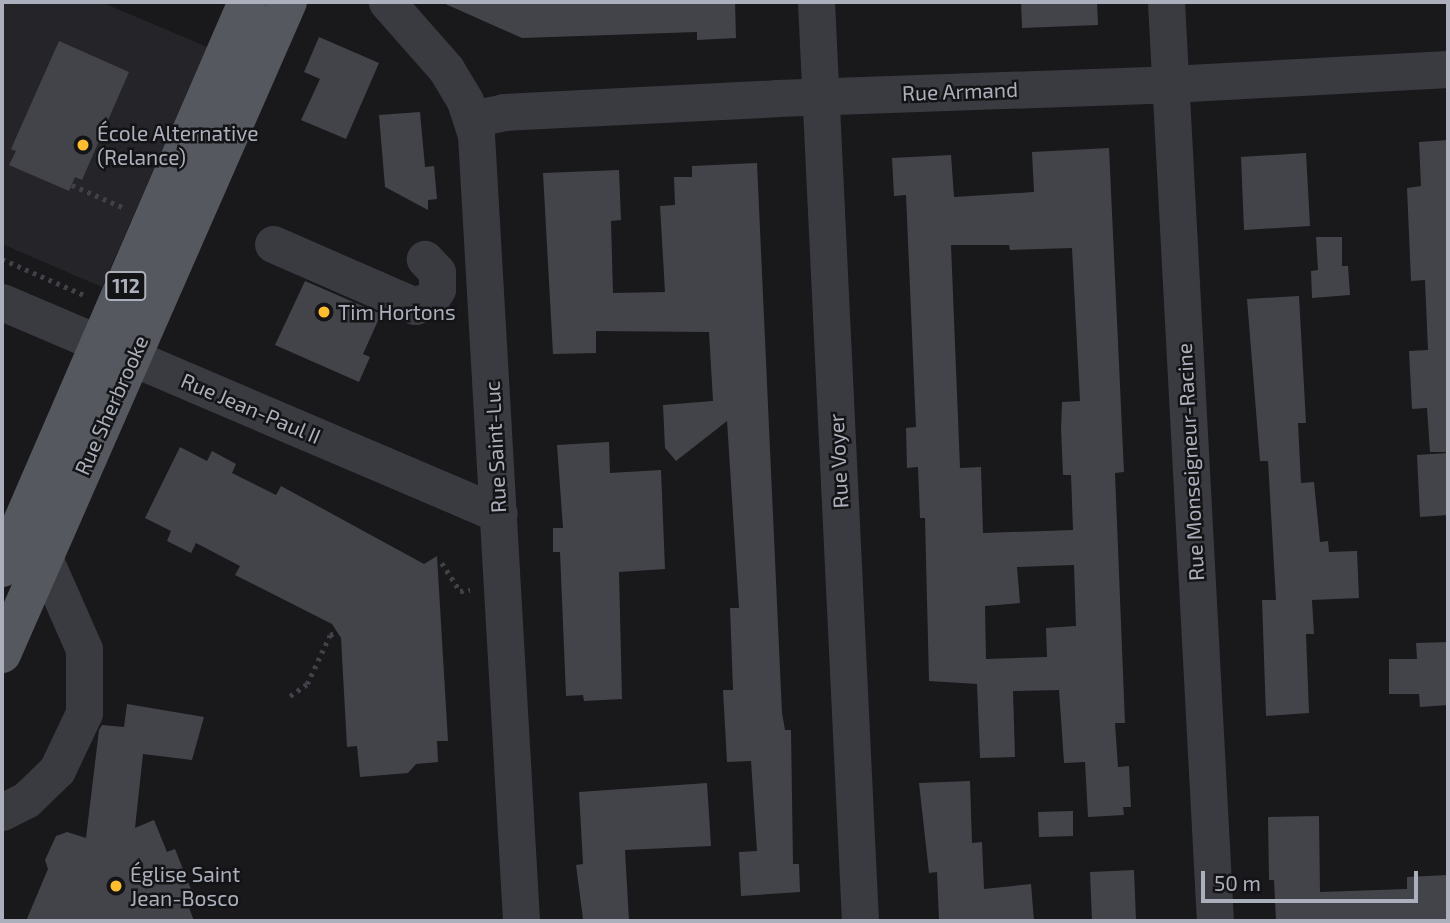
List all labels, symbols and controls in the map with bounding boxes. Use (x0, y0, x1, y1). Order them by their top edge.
street label: Rue Armand (901, 76, 1019, 106)
place label: École Alternative (Relance) (97, 120, 259, 170)
marker: École Alternative (Relance) (75, 137, 91, 153)
road number: 112 (105, 270, 147, 302)
place label: Tim Hortons (338, 299, 456, 325)
marker: Tim Hortons (316, 304, 332, 320)
street label: Rue Sherbrooke (69, 331, 153, 479)
street label: Rue Monseigneur-Racine (1171, 342, 1209, 582)
street label: Rue Jean-Paul II (177, 367, 325, 449)
street label: Rue Saint-Luc (479, 380, 511, 514)
street label: Rue Voyer (823, 413, 853, 509)
scale bar (1205, 856, 1422, 900)
place label: Église Saint Jean-Bosco (130, 861, 240, 911)
text: 50 m (1214, 870, 1261, 895)
marker: Église Saint Jean-Bosco (108, 878, 124, 894)

